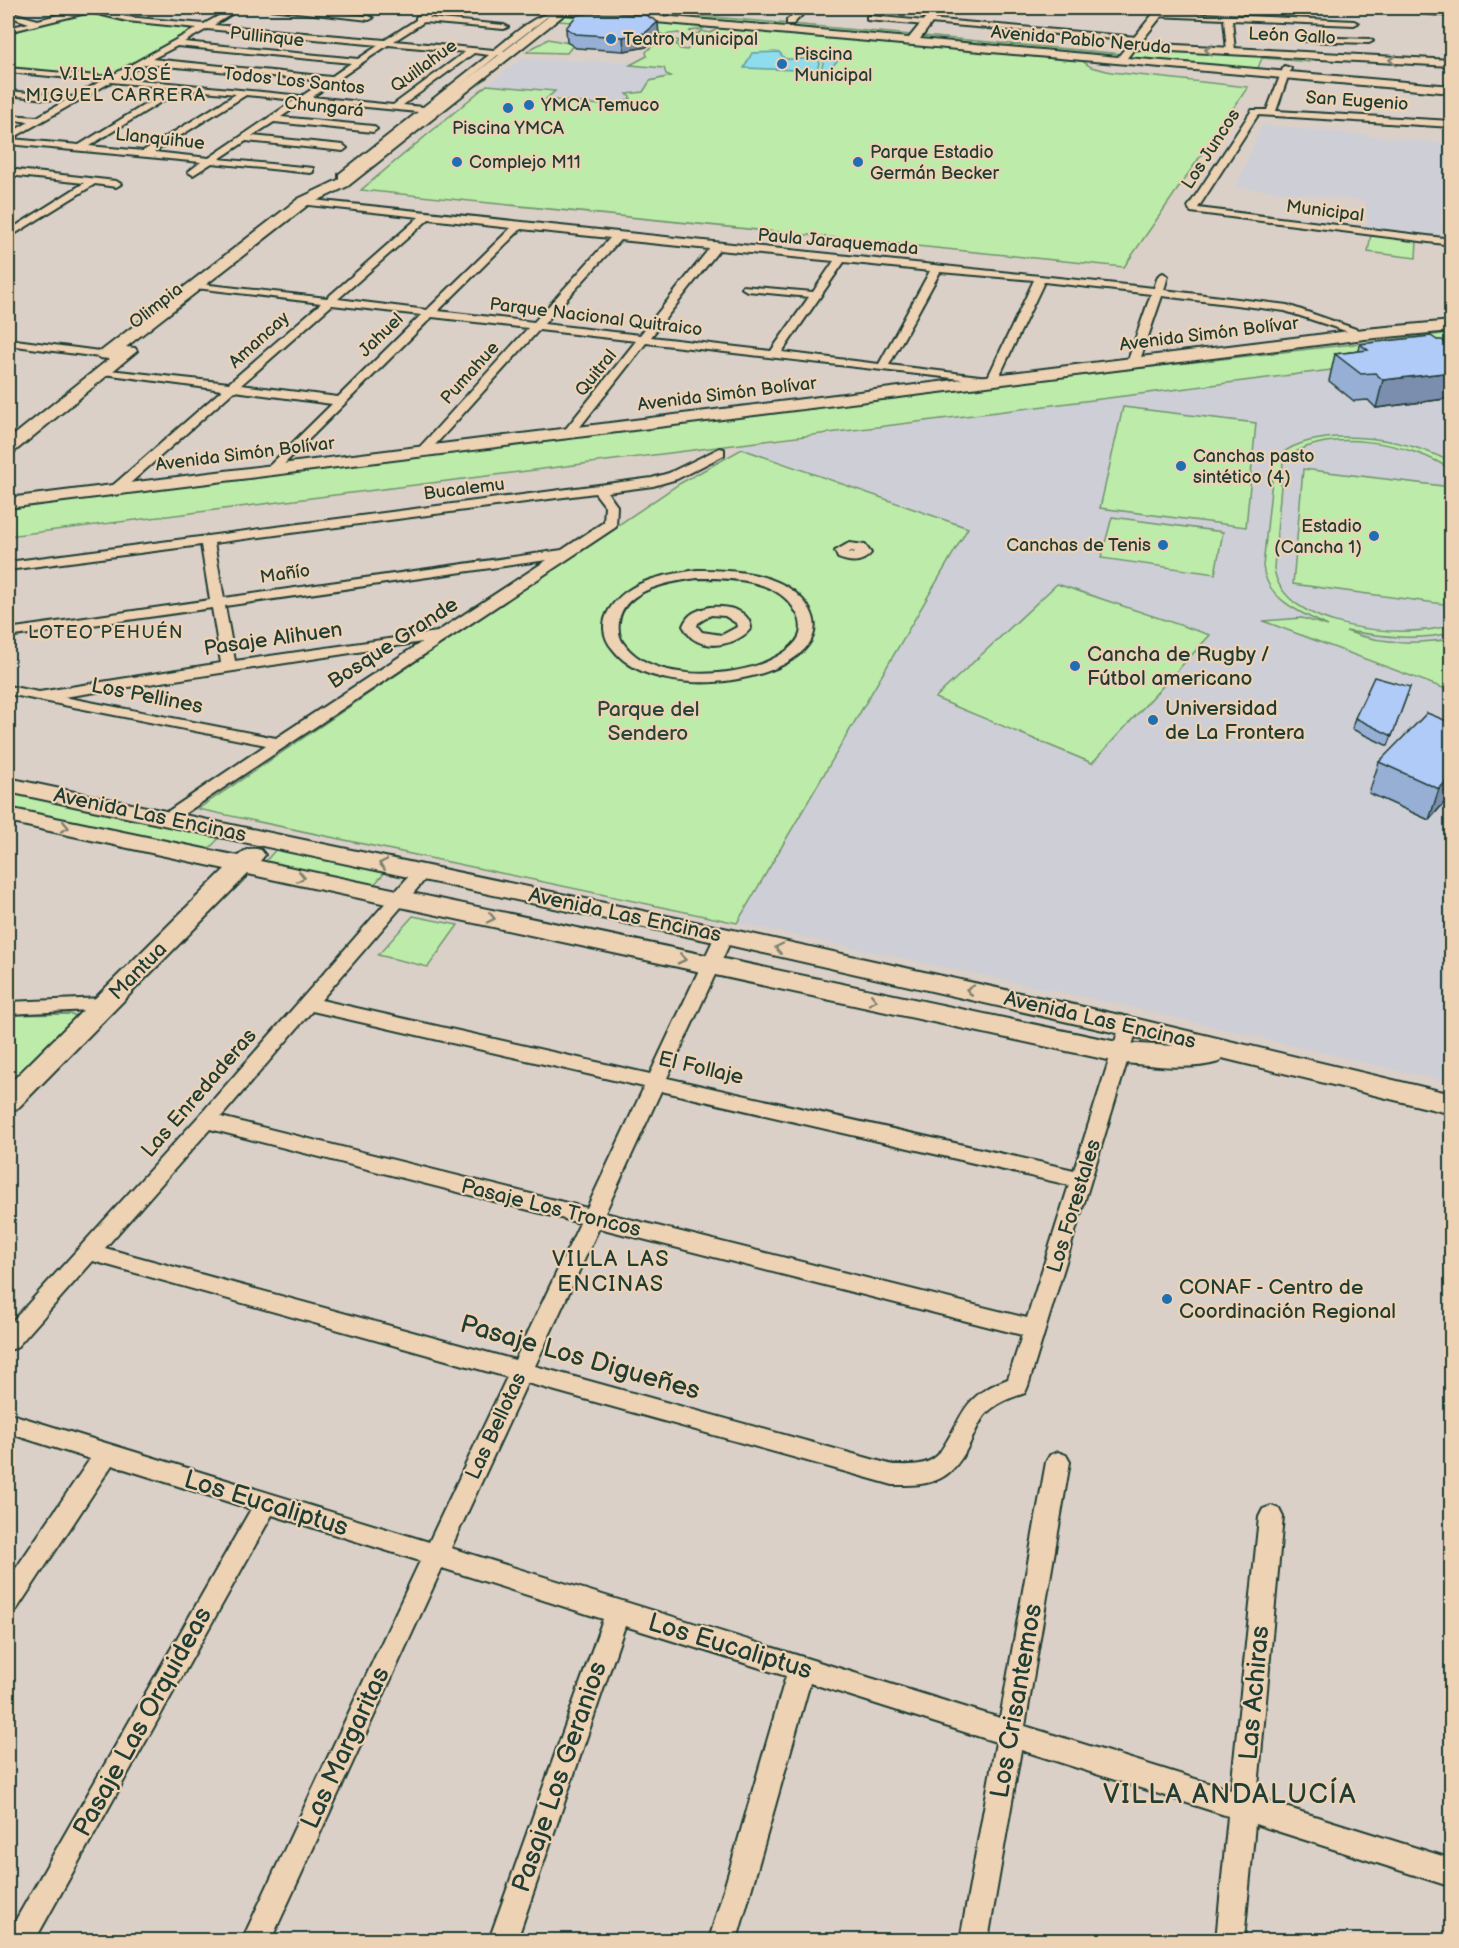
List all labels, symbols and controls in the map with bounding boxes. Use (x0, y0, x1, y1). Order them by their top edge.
street label: Avenida Pablo Neruda (990, 22, 1172, 58)
street label: Pullinque (229, 23, 306, 51)
street label: León Gallo (1248, 23, 1336, 49)
place label: Teatro Municipal (623, 29, 758, 50)
marker: Teatro Municipal (604, 32, 618, 46)
street label: Quillahue (387, 35, 462, 97)
place label: Piscina Municipal (794, 44, 872, 86)
one-way arrow (1204, 44, 1213, 57)
one-way arrow (1389, 53, 1398, 66)
marker: Piscina Municipal (775, 57, 789, 71)
district label: VILLA JOSÉ MIGUEL CARRERA (26, 62, 206, 106)
street label: Todos Los Santos (222, 63, 366, 99)
street label: San Eugenio (1305, 87, 1409, 115)
street label: Chungará (283, 92, 365, 122)
place label: YMCA Temuco (540, 95, 659, 116)
marker: YMCA Temuco (522, 98, 536, 112)
marker: Piscina YMCA (501, 101, 515, 115)
street label: Los Juncos (1177, 105, 1245, 193)
place label: Piscina YMCA (452, 118, 564, 139)
street label: Llanquihue (114, 124, 206, 154)
place label: Parque Estadio Germán Becker (870, 142, 1000, 184)
place label: Complejo M11 (469, 152, 581, 173)
marker: Complejo M11 (450, 155, 464, 169)
marker: Parque Estadio Germán Becker (851, 155, 865, 169)
street label: Municipal (1285, 196, 1365, 226)
street label: Paula Jaraquemada (757, 225, 919, 259)
street label: Olimpia (125, 279, 187, 333)
street label: Parque Nacional Quitraico (488, 294, 704, 340)
street label: Amancay (224, 307, 294, 373)
street label: Jahuel (354, 309, 408, 361)
street label: Avenida Simón Bolívar (1118, 313, 1300, 355)
street label: Pumahue (436, 337, 504, 409)
street label: Quitral (571, 345, 621, 401)
street label: Avenida Simón Bolívar (636, 373, 818, 415)
street label: Avenida Simón Bolívar (154, 433, 336, 475)
place label: Canchas pasto sintético (4) (1193, 446, 1314, 488)
marker: Canchas pasto sintético (4) (1174, 459, 1188, 473)
street label: Bucalemu (422, 474, 506, 504)
place label: Estadio (Cancha 1) (1274, 516, 1362, 558)
marker: Estadio (Cancha 1) (1367, 529, 1381, 543)
place label: Canchas de Tenis (1006, 535, 1151, 556)
marker: Canchas de Tenis (1156, 538, 1170, 552)
street label: Mañío (259, 560, 311, 588)
street label: Bosque Grande (323, 592, 463, 694)
street label: Pasaje Alihuen (202, 617, 344, 661)
district label: LOTEO PEHUÉN (28, 620, 184, 643)
place label: Cancha de Rugby / Fútbol americano (1087, 642, 1270, 691)
marker: Cancha de Rugby / Fútbol americano (1068, 659, 1082, 673)
street label: Los Pellines (89, 673, 205, 719)
place label: Universidad de La Frontera (1165, 696, 1305, 745)
park label: Parque del Sendero (597, 697, 699, 746)
marker: Universidad de La Frontera (1146, 713, 1160, 727)
street label: Avenida Las Encinas (51, 782, 249, 848)
one-way arrow (59, 820, 69, 833)
one-way arrow (378, 858, 388, 871)
one-way arrow (295, 870, 305, 883)
street label: Avenida Las Encinas (526, 882, 724, 948)
one-way arrow (486, 911, 496, 924)
street label: Mantua (104, 937, 172, 1005)
one-way arrow (774, 943, 784, 956)
one-way arrow (677, 951, 687, 964)
one-way arrow (965, 985, 975, 998)
street label: Avenida Las Encinas (1002, 986, 1198, 1054)
one-way arrow (868, 992, 878, 1005)
street label: Las Enredaderas (136, 1023, 262, 1163)
street label: El Follaje (656, 1046, 746, 1090)
street label: Los Forestales (1042, 1136, 1106, 1276)
street label: Pasaje Los Troncos (458, 1174, 644, 1242)
district label: VILLA LAS ENCINAS (552, 1246, 670, 1298)
place label: CONAF - Centro de Coordinación Regional (1179, 1275, 1396, 1324)
marker: CONAF - Centro de Coordinación Regional (1160, 1292, 1174, 1306)
street label: Pasaje Los Digueñes (457, 1309, 704, 1407)
street label: Las Bellotas (460, 1368, 532, 1484)
street label: Los Eucaliptus (180, 1464, 352, 1544)
street label: Los Crisantemos (985, 1601, 1049, 1801)
street label: Pasaje Las Orquideas (67, 1602, 219, 1842)
street label: Los Eucaliptus (644, 1607, 816, 1687)
street label: Las Achiras (1234, 1624, 1276, 1762)
street label: Pasaje Los Geranios (506, 1657, 614, 1896)
street label: Las Margaritas (295, 1662, 397, 1834)
district label: VILLA ANDALUCÍA (1103, 1777, 1357, 1811)

